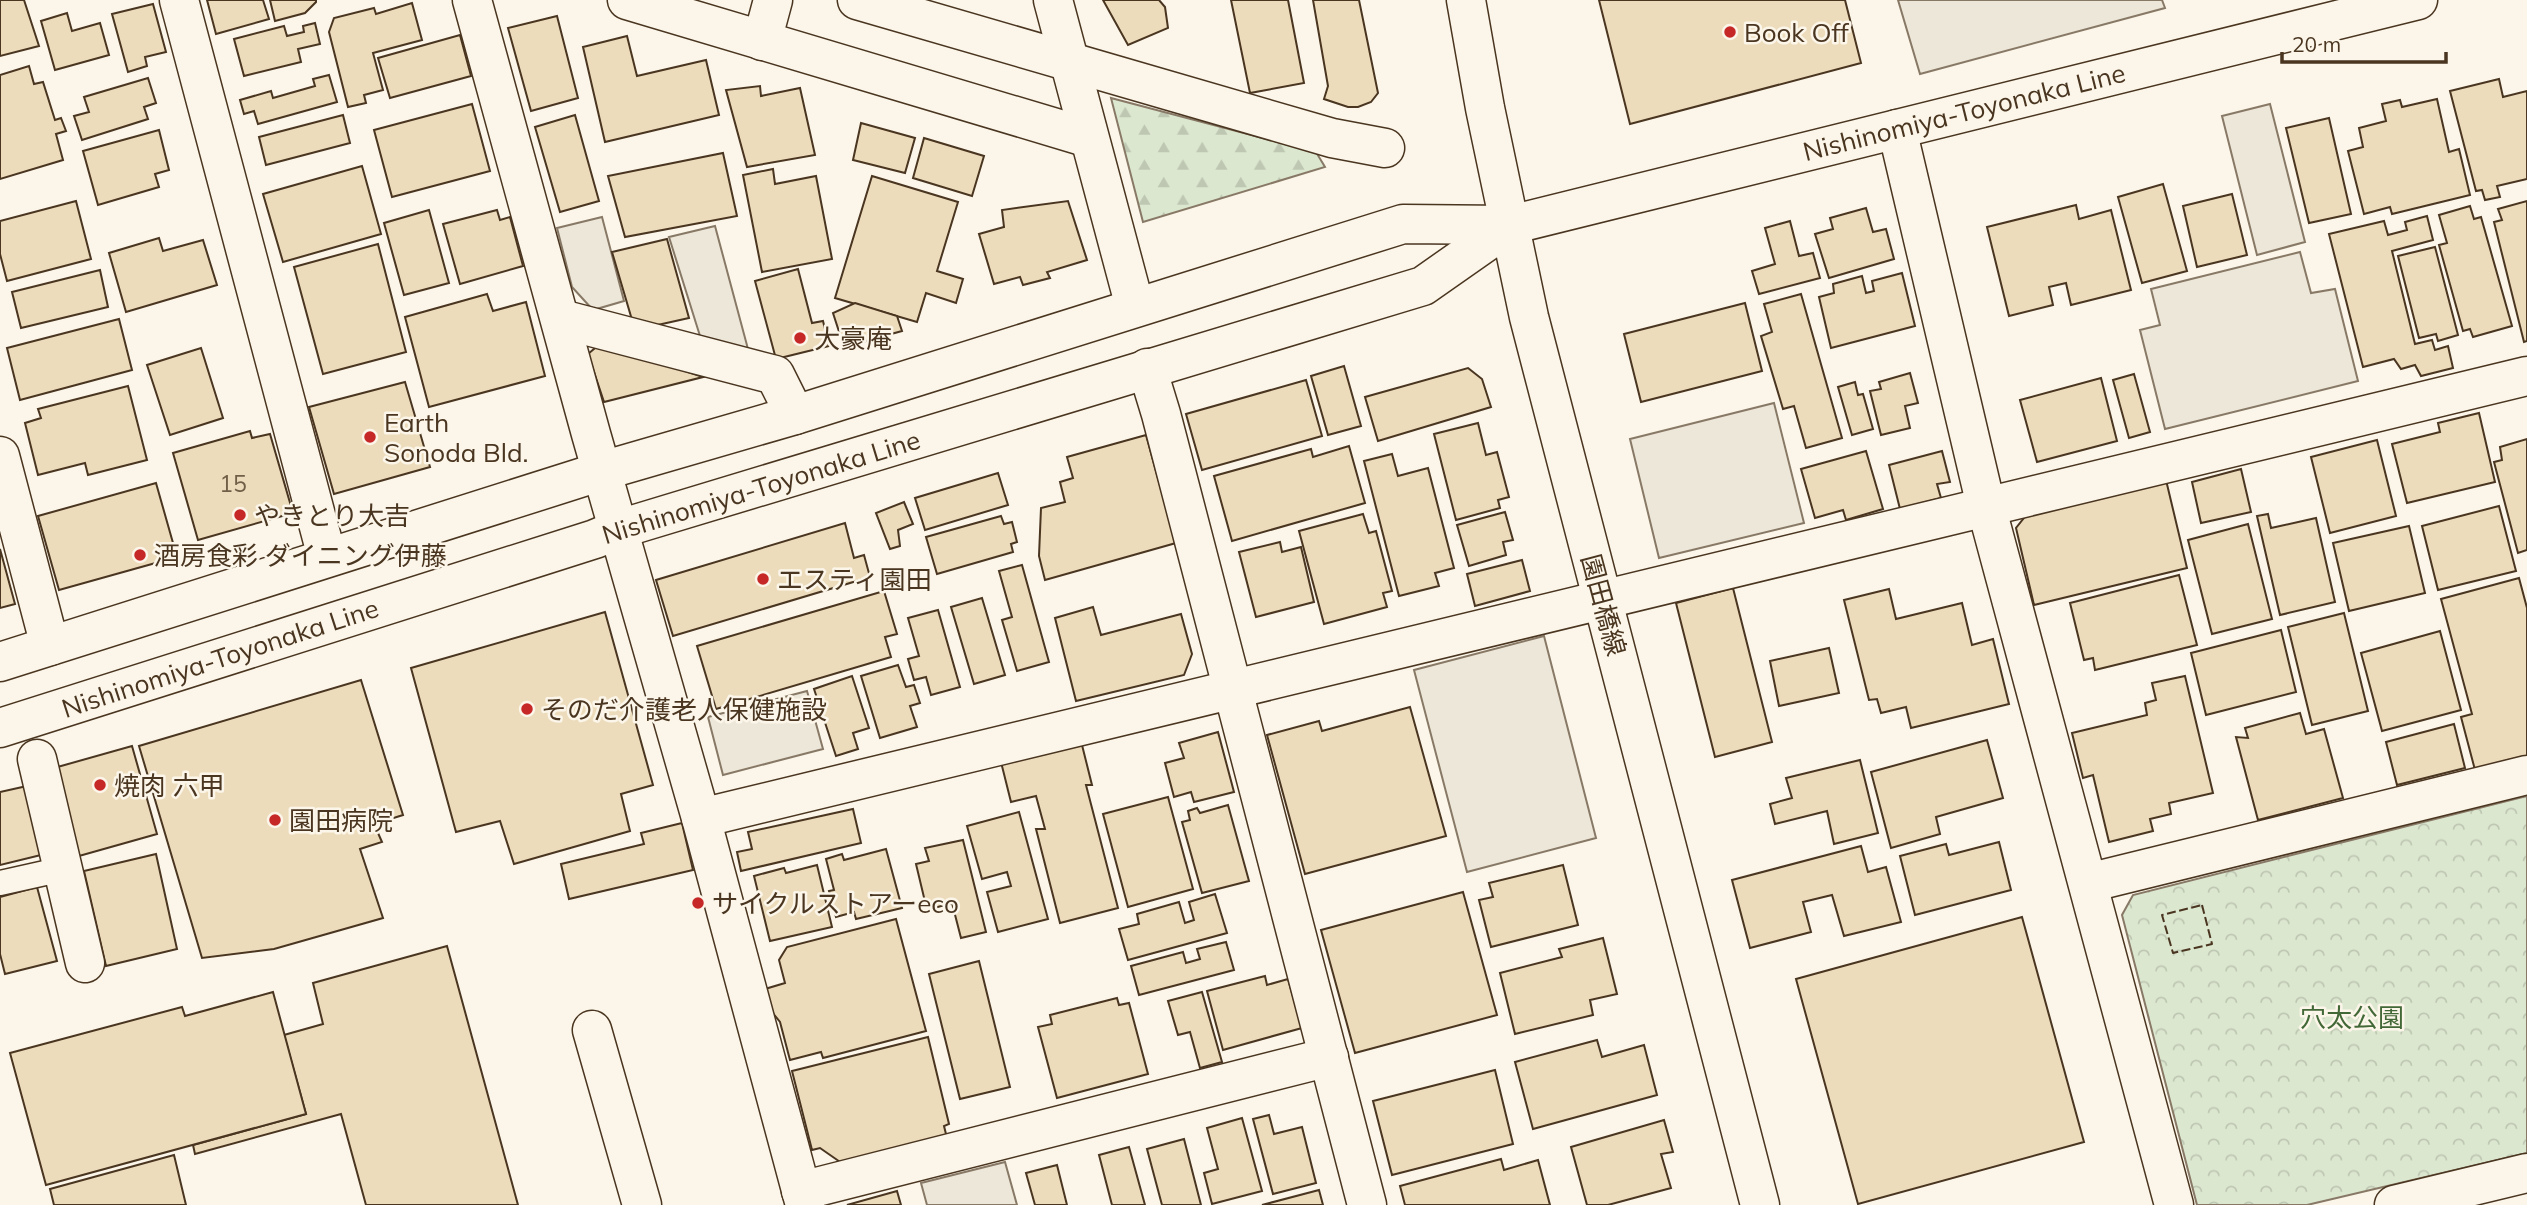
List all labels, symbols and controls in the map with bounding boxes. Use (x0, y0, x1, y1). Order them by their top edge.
place label: Book Off (1744, 16, 1850, 49)
scale bar (2282, 21, 2446, 65)
marker: Book Off (1722, 24, 1738, 40)
text: 20 m (2292, 31, 2341, 57)
street label: Nishinomiya-Toyonaka Line (1799, 56, 2129, 168)
place label: 大豪庵 (814, 322, 892, 355)
marker: 大豪庵 (792, 330, 808, 346)
place label: Earth Sonoda Bld. (384, 406, 529, 469)
street label: Nishinomiya-Toyonaka Line (598, 423, 924, 551)
marker: Earth Sonoda Bld. (362, 429, 378, 445)
house number: 15 (219, 469, 247, 498)
place label: やきとり大吉 (254, 499, 410, 532)
marker: やきとり大吉 (232, 507, 248, 523)
place label: 酒房食彩 ダイニング伊藤 (154, 539, 447, 572)
marker: 酒房食彩 ダイニング伊藤 (132, 547, 148, 563)
street label: 園田橋線 (1575, 550, 1633, 660)
place label: エスティ園田 (777, 563, 931, 596)
marker: エスティ園田 (755, 571, 771, 587)
street label: Nishinomiya-Toyonaka Line (57, 591, 383, 725)
place label: そのだ介護老人保健施設 (541, 693, 827, 726)
marker: そのだ介護老人保健施設 (519, 701, 535, 717)
place label: 焼肉 六甲 (114, 769, 225, 802)
marker: 焼肉 六甲 (92, 777, 108, 793)
place label: 園田病院 (289, 804, 393, 837)
marker: 園田病院 (267, 812, 283, 828)
place label: サイクルストアーeco (712, 887, 959, 920)
marker: サイクルストアーeco (690, 895, 706, 911)
park label: 穴太公園 (2300, 1001, 2404, 1034)

